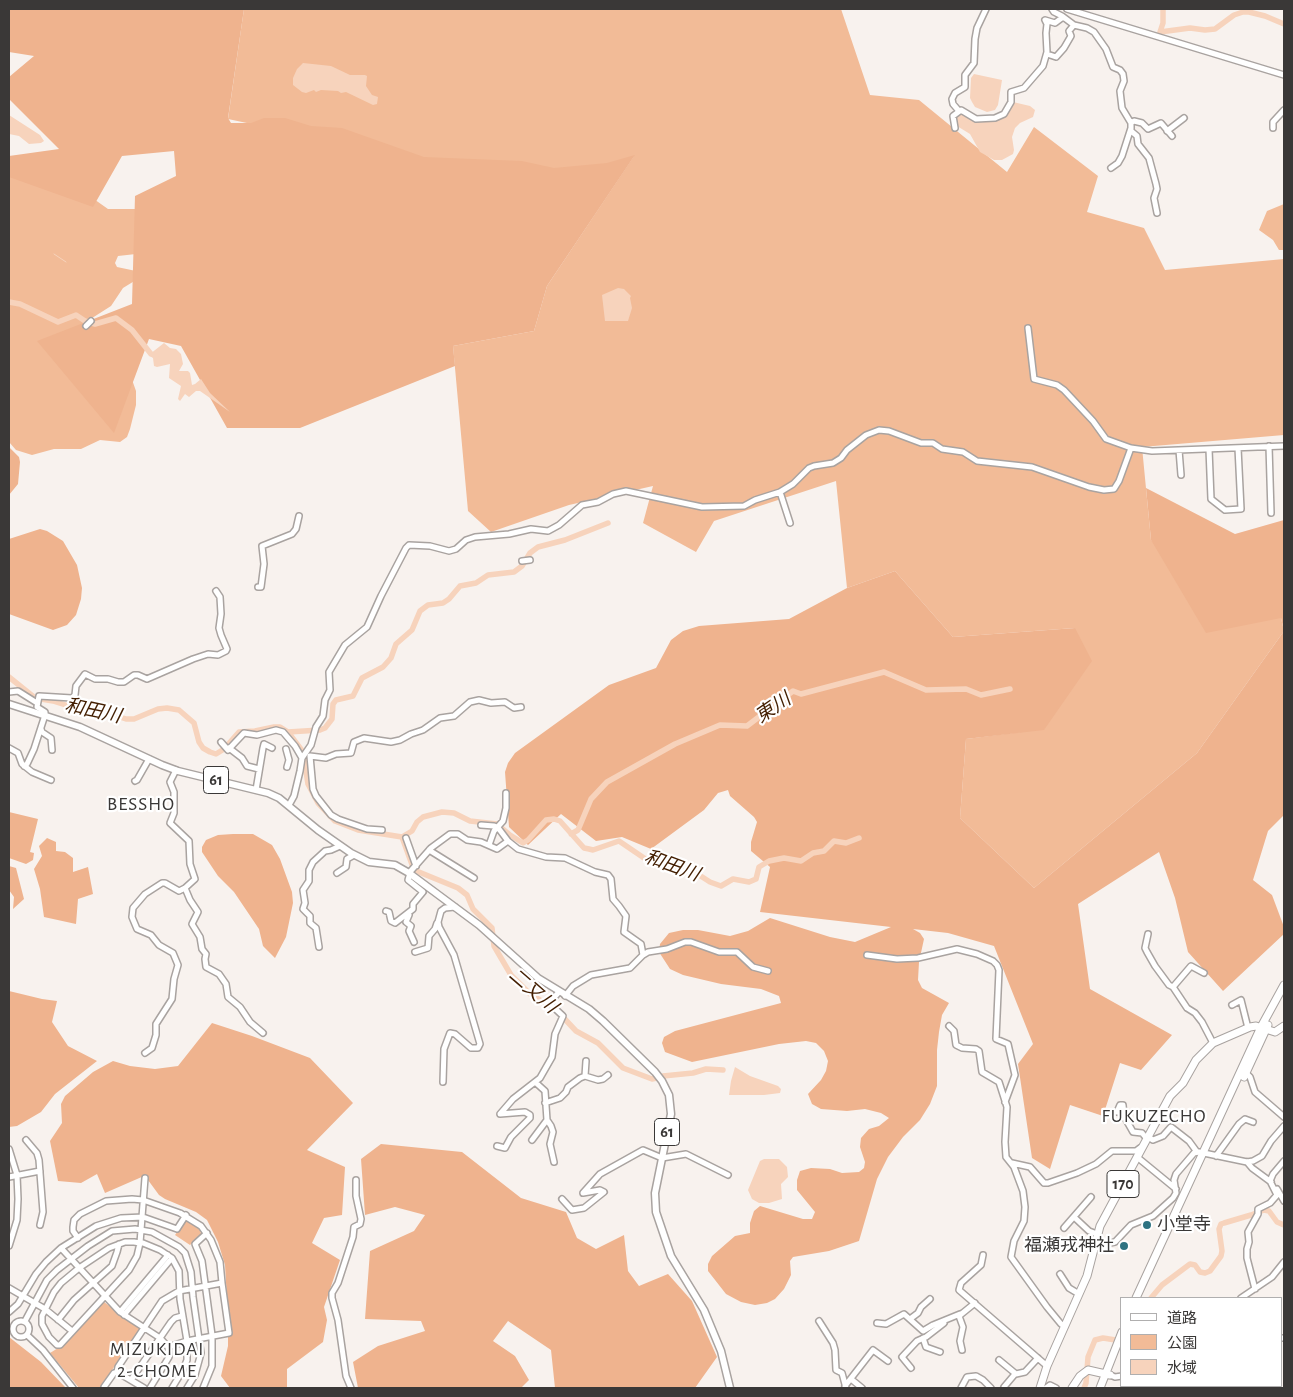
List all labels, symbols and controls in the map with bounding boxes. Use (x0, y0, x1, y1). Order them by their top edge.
water label: 東川 (751, 688, 795, 728)
water label: 和田川 (63, 694, 123, 728)
road number: 61 (204, 766, 228, 794)
district label: BESSHO (106, 793, 176, 815)
water label: 和田川 (641, 846, 703, 886)
water label: 二又川 (504, 964, 562, 1018)
district label: FUKUZECHO (1100, 1105, 1208, 1127)
road number: 61 (654, 1118, 680, 1146)
road number: 170 (1107, 1170, 1139, 1198)
place label: 小堂寺 (1157, 1214, 1211, 1236)
marker: 小堂寺 (1141, 1219, 1153, 1231)
place label: 福瀬戎神社 (1024, 1235, 1114, 1257)
marker: 福瀬戎神社 (1118, 1240, 1130, 1252)
legend (1120, 1297, 1283, 1387)
text: 道路 (1167, 1311, 1197, 1326)
text: 公園 (1167, 1336, 1197, 1351)
district label: MIZUKIDAI 2-CHOME (109, 1338, 205, 1382)
text: 水域 (1167, 1361, 1197, 1376)

